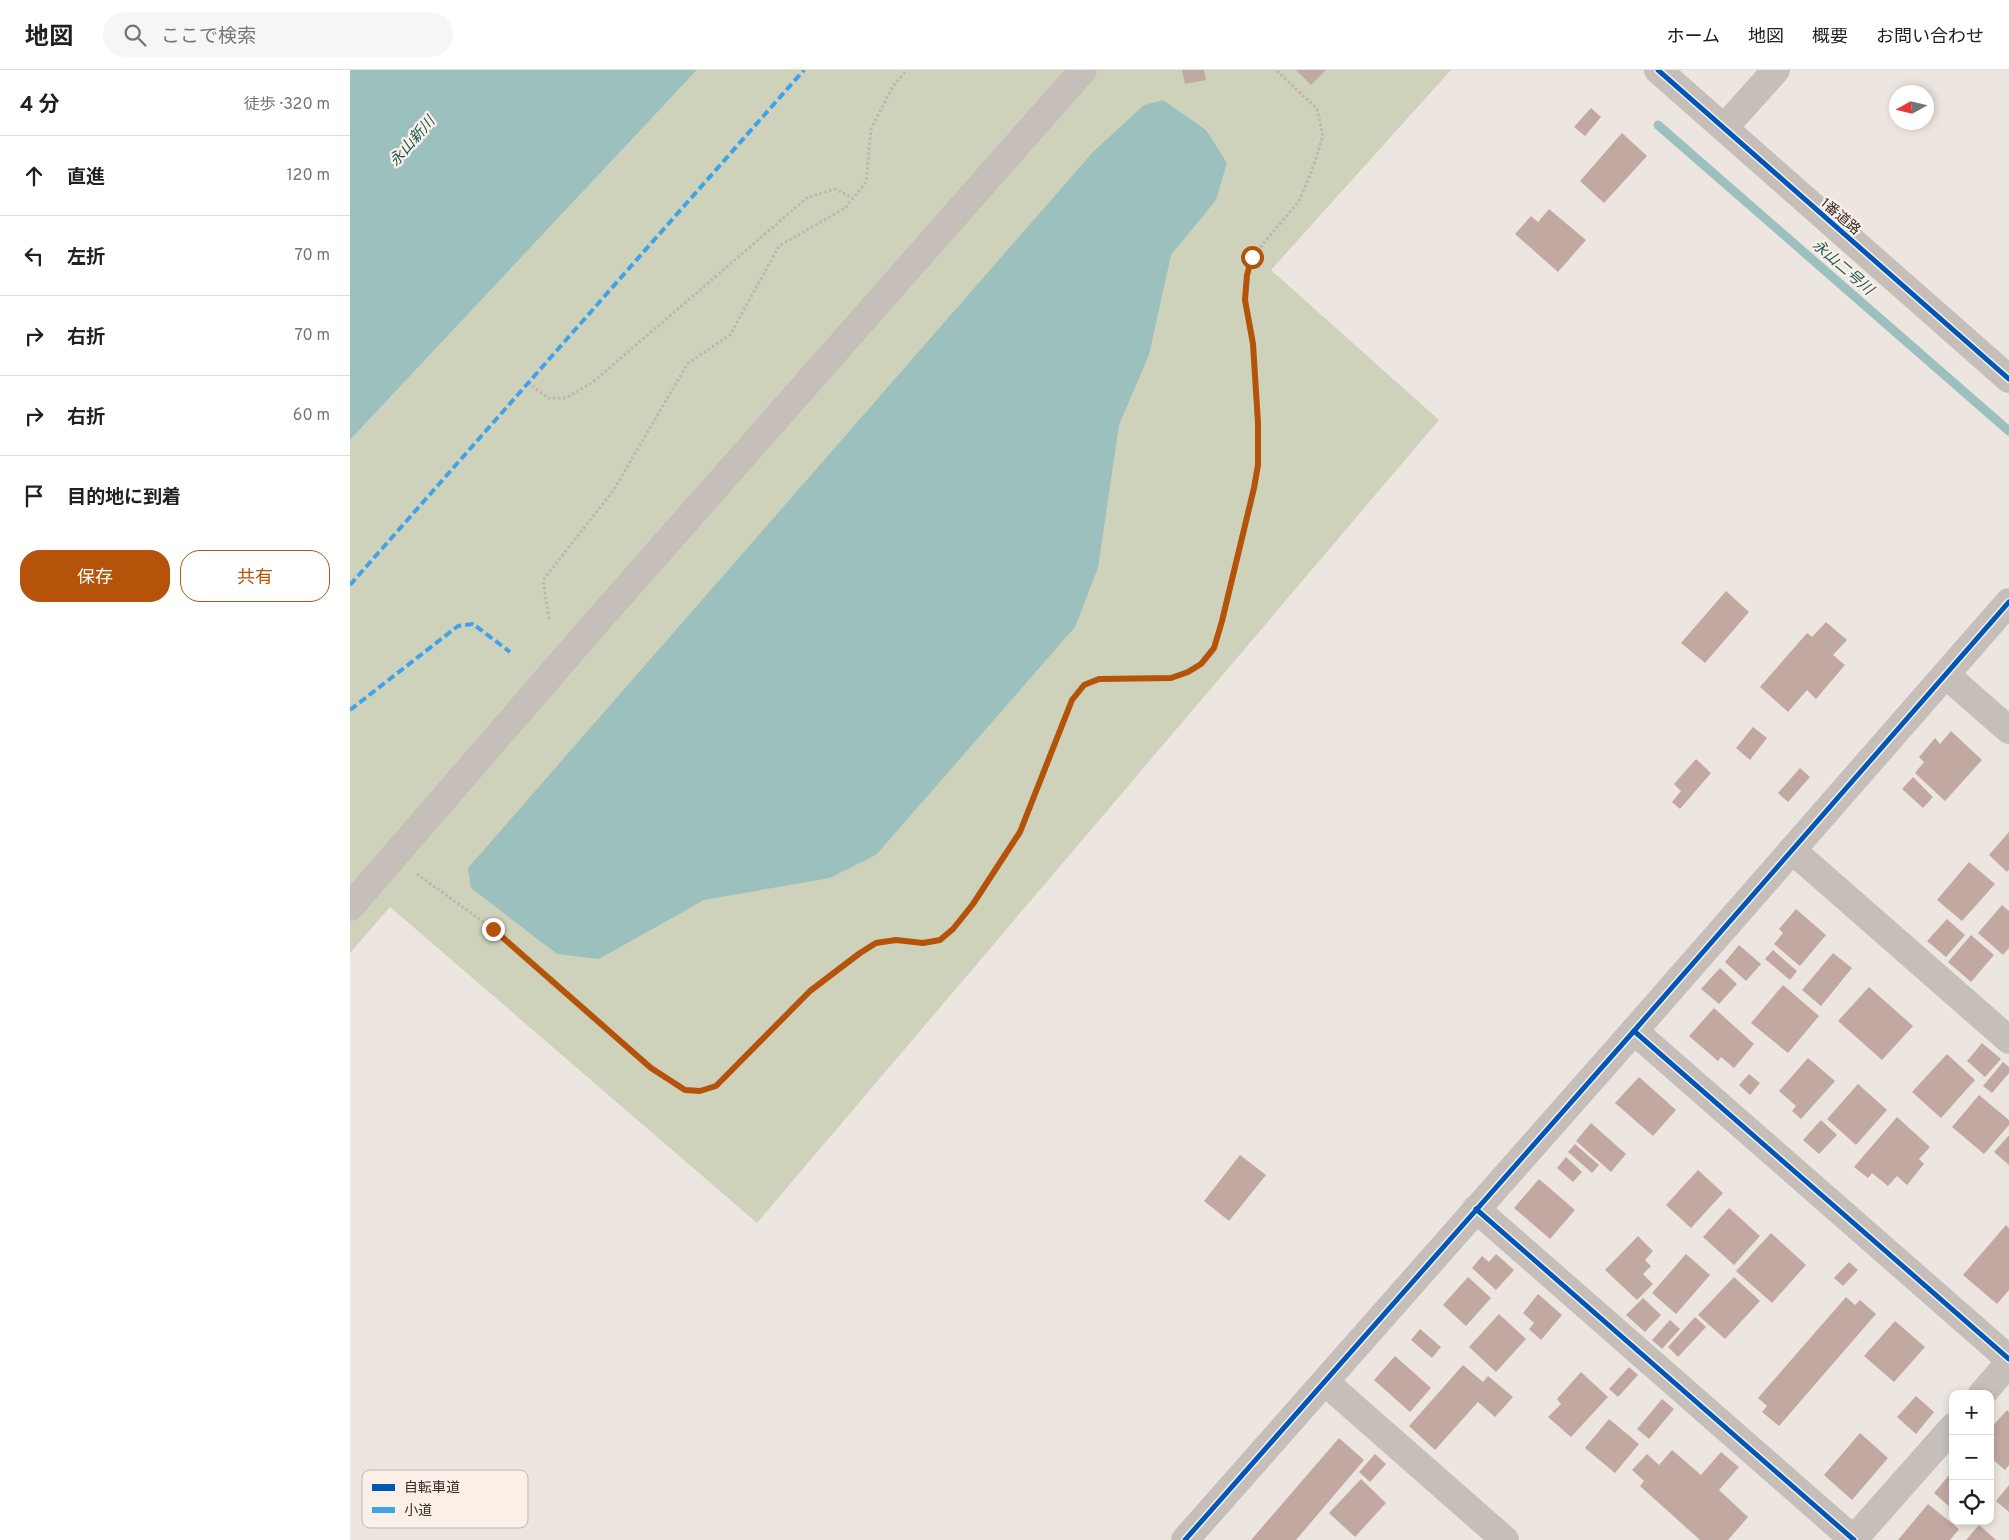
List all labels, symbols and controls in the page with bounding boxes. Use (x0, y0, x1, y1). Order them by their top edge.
search box (103, 12, 453, 57)
icon: search (121, 21, 149, 49)
text: 地図 (25, 23, 73, 53)
text: ここで検索 (161, 25, 256, 49)
text: ホーム (1667, 26, 1720, 49)
text: 地図 (1748, 26, 1784, 49)
text: 概要 (1812, 26, 1848, 49)
text: お問い合わせ (1876, 26, 1984, 49)
north arrow (1889, 85, 1934, 130)
text: 4 分 (20, 92, 60, 119)
text: 徒歩 · 320 m (244, 95, 330, 115)
water label: 永山新川 (386, 112, 441, 171)
icon: ahead (20, 162, 48, 190)
text: 直進 (67, 166, 105, 190)
text: 120 m (287, 166, 330, 186)
street label: 1番道路 (1817, 195, 1863, 239)
water label: 永山二号川 (1807, 236, 1878, 301)
icon: left (20, 242, 48, 270)
text: 左折 (67, 246, 105, 270)
text: 70 m (295, 246, 330, 266)
route start (1241, 246, 1264, 269)
icon: right (20, 322, 48, 350)
text: 右折 (67, 326, 105, 350)
text: 70 m (295, 326, 330, 346)
icon: right (20, 402, 48, 430)
text: 右折 (67, 406, 105, 430)
text: 60 m (293, 406, 330, 426)
icon: arrive (20, 482, 48, 510)
text: 目的地に到着 (67, 486, 181, 510)
button: 保存 (20, 550, 170, 602)
button: 共有 (180, 550, 330, 602)
route end (482, 918, 505, 941)
map controls (1949, 1390, 1994, 1525)
button: + (1949, 1390, 1994, 1435)
button: − (1949, 1435, 1994, 1480)
legend (362, 1470, 528, 1528)
text: 自転車道 (404, 1480, 460, 1497)
button: locate (1949, 1480, 1994, 1525)
text: 小道 (404, 1503, 432, 1520)

